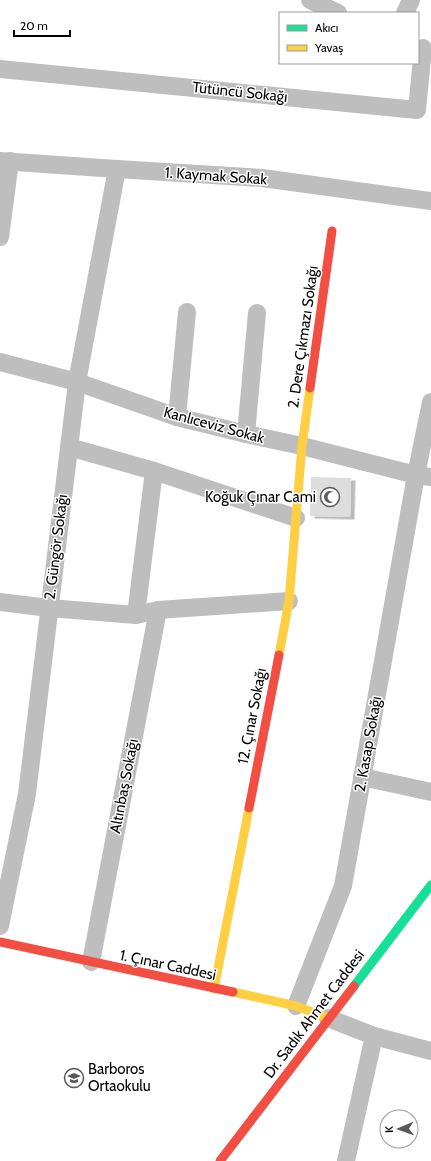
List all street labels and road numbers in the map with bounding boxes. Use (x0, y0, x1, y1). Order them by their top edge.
street label: Tütüncü Sokağı (192, 78, 288, 106)
street label: 1. Kaymak Sokak (164, 163, 268, 189)
street label: 2. Dere Çıkmazı Sokağı (284, 265, 322, 409)
street label: Kanlıceviz Sokak (162, 403, 267, 447)
street label: 2. Güngör Sokağı (41, 493, 71, 601)
street label: 12. Çınar Sokağı (234, 667, 270, 765)
street label: 2. Kasap Sokağı (351, 695, 385, 793)
street label: Altınbaş Sokağı (106, 737, 142, 835)
street label: 1. Çınar Caddesi (118, 946, 218, 984)
street label: Dr. Sadık Ahmet Caddesi (260, 946, 368, 1082)

